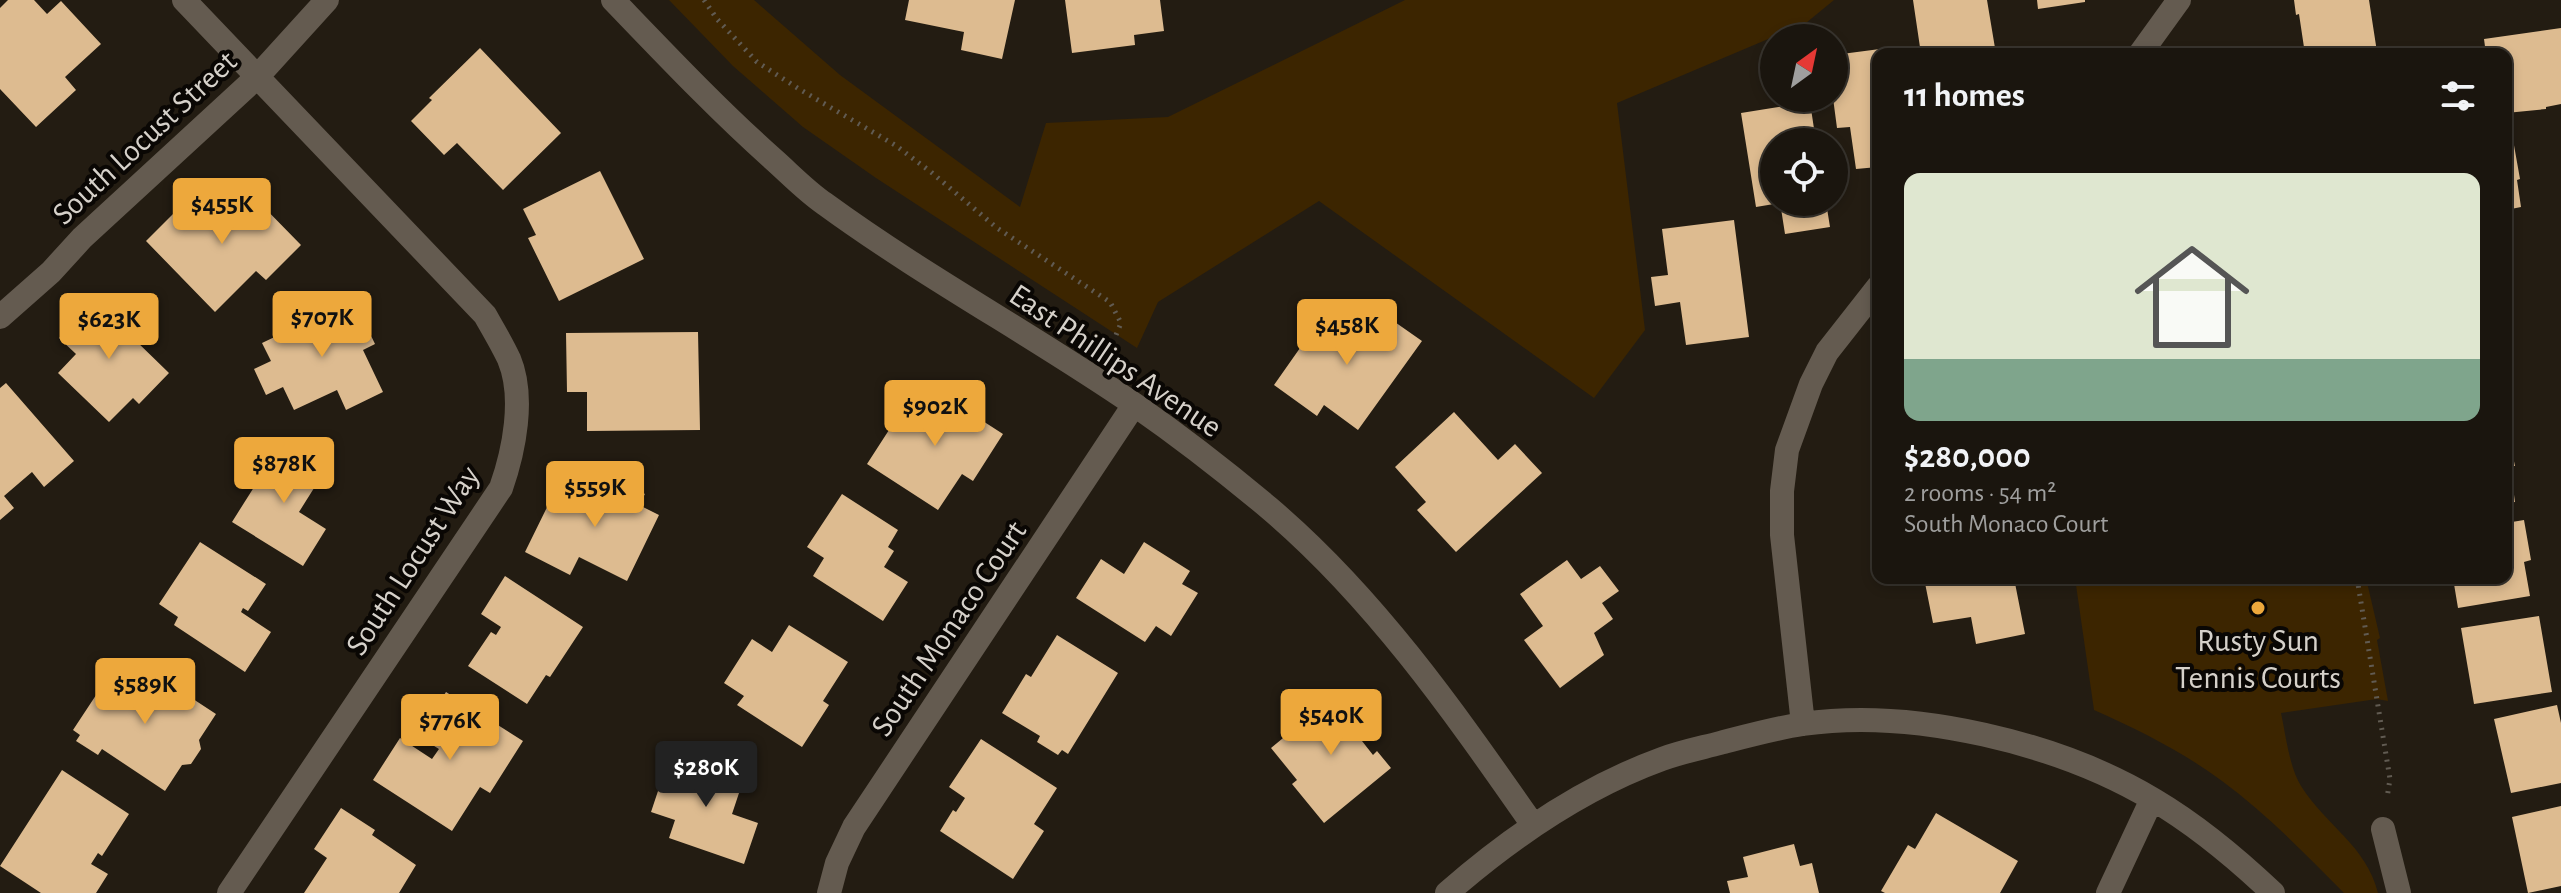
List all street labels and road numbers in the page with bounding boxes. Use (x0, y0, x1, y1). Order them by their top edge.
street label: South Locust Street (47, 45, 243, 231)
street label: East Phillips Avenue (1004, 278, 1227, 443)
street label: South Locust Way (340, 460, 486, 661)
street label: South Monaco Court (865, 515, 1032, 742)

